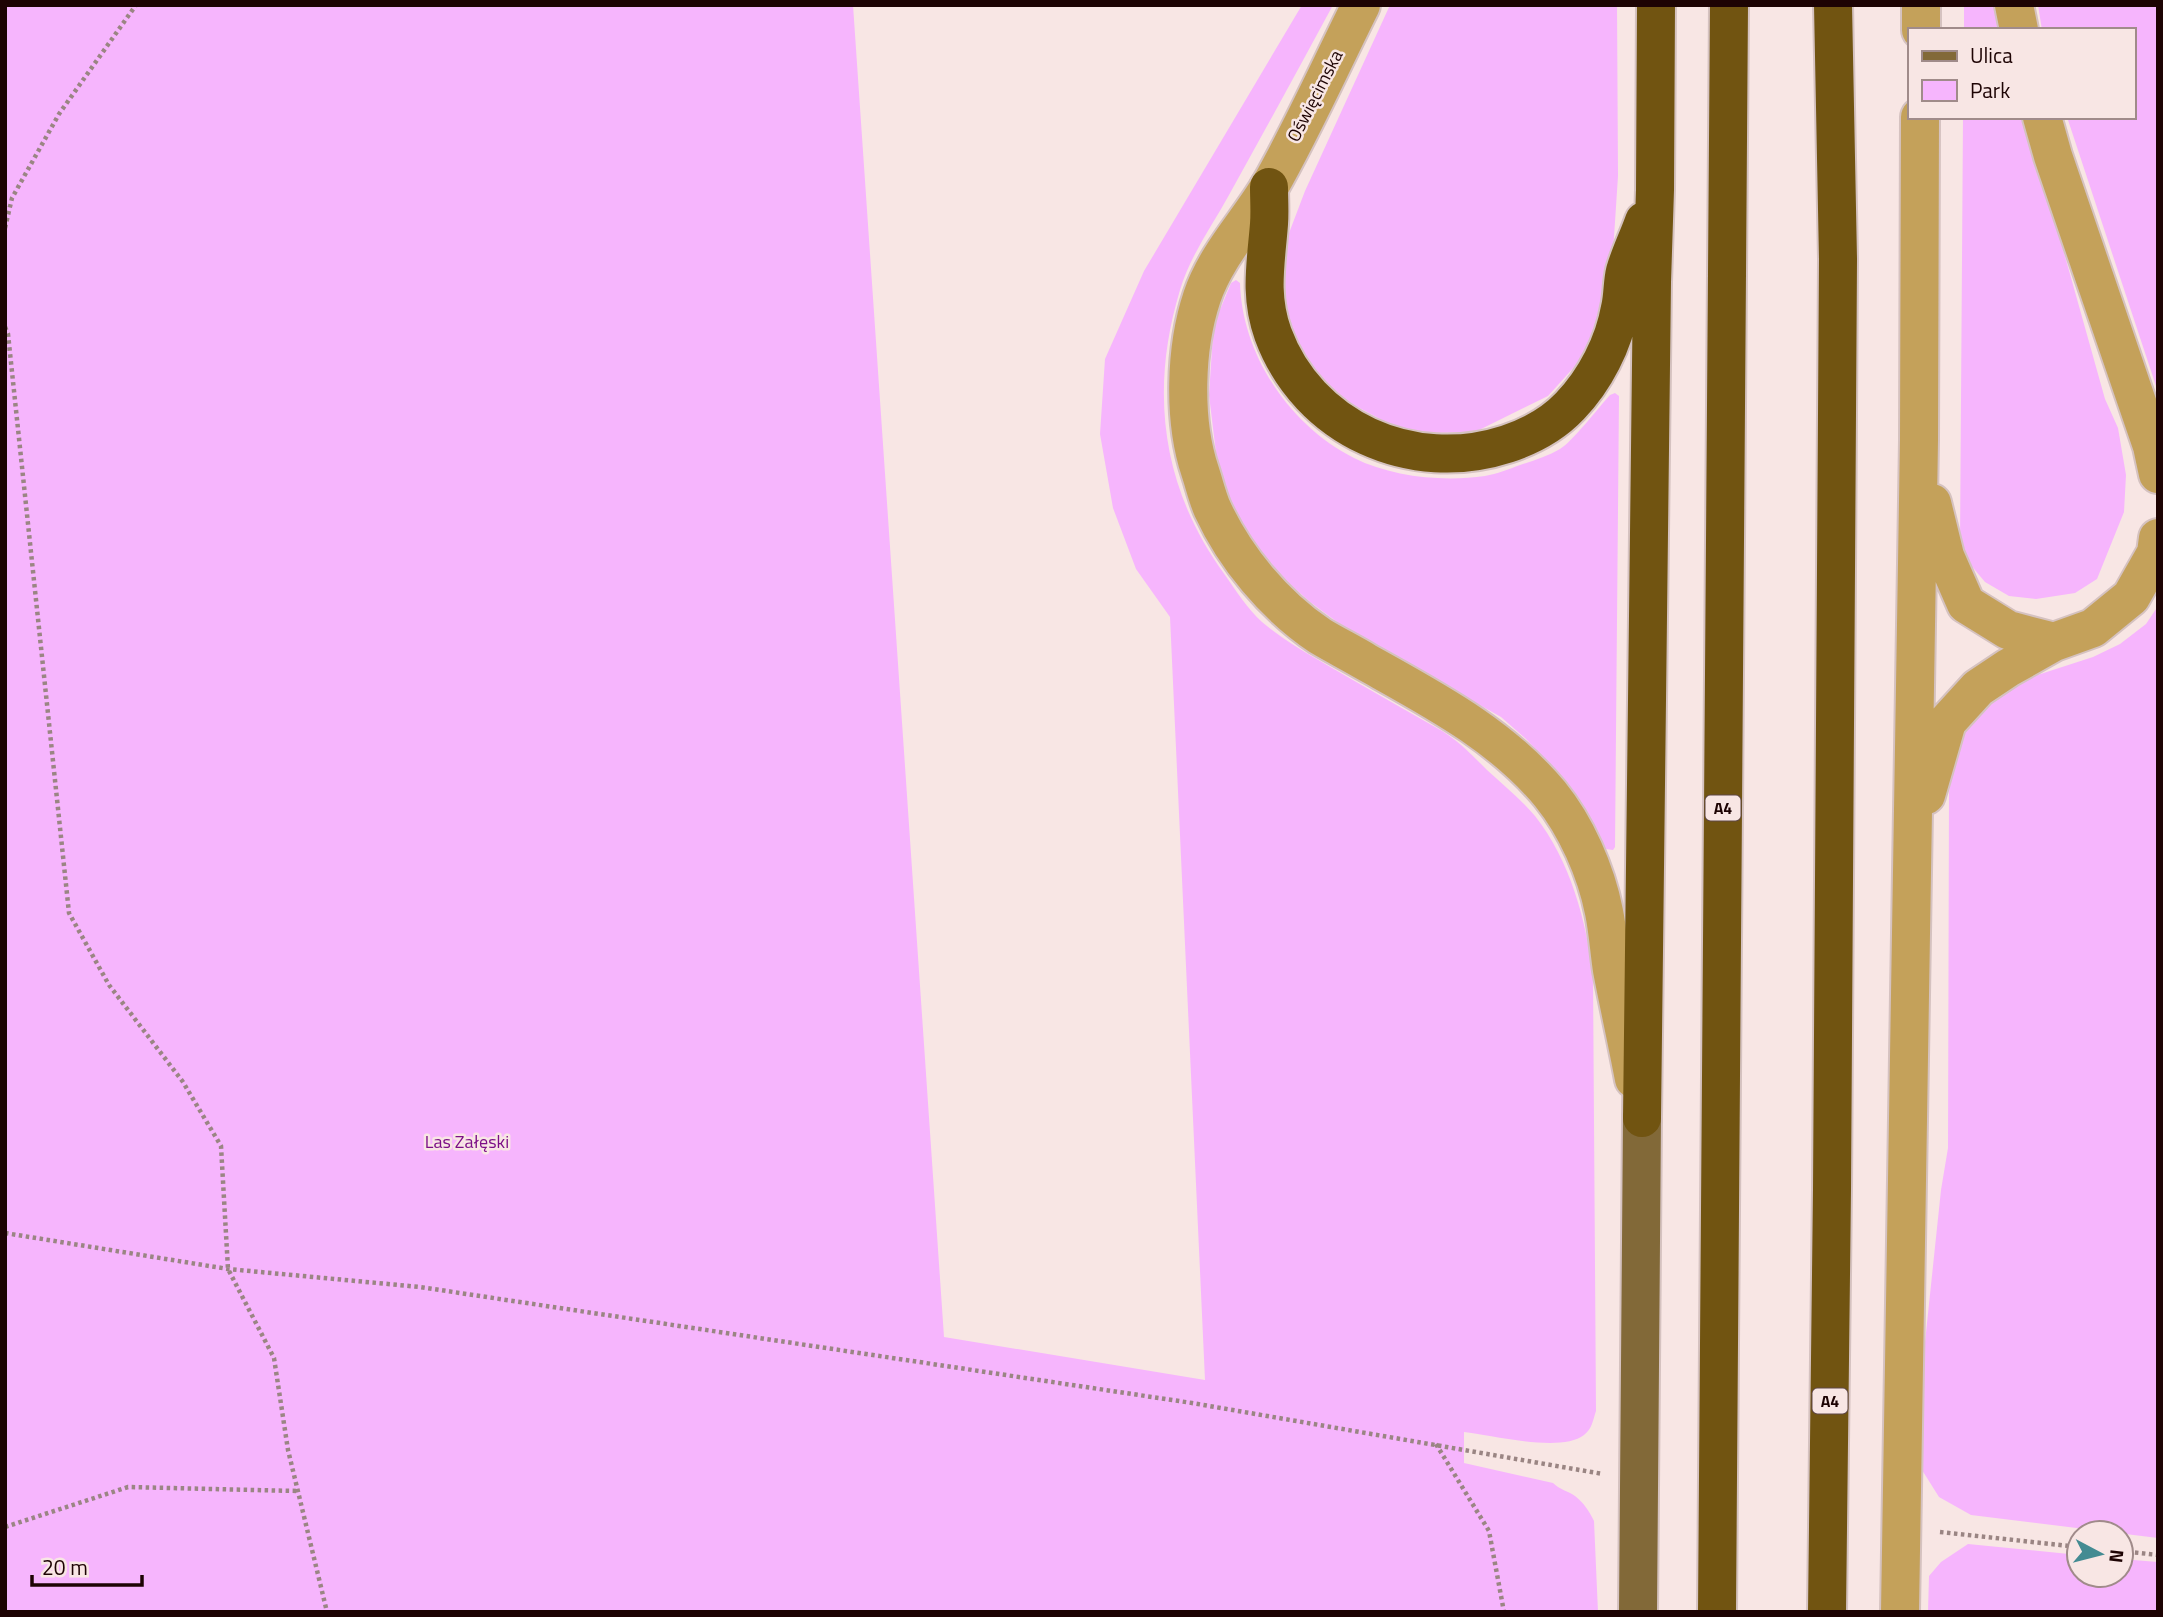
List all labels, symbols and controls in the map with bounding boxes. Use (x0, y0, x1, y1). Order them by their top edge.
legend (1908, 28, 2135, 119)
text: Ulica (1970, 39, 2013, 71)
street label: Oświęcimska (1280, 45, 1349, 146)
text: Park (1970, 74, 2010, 106)
road number: A4 (1706, 796, 1740, 820)
park label: Las Załęski (425, 1128, 509, 1155)
road number: A4 (1812, 1388, 1848, 1414)
north arrow (2065, 1519, 2135, 1589)
scale bar (32, 1544, 142, 1588)
text: N (2102, 1548, 2133, 1564)
text: 20 m (42, 1551, 88, 1583)

